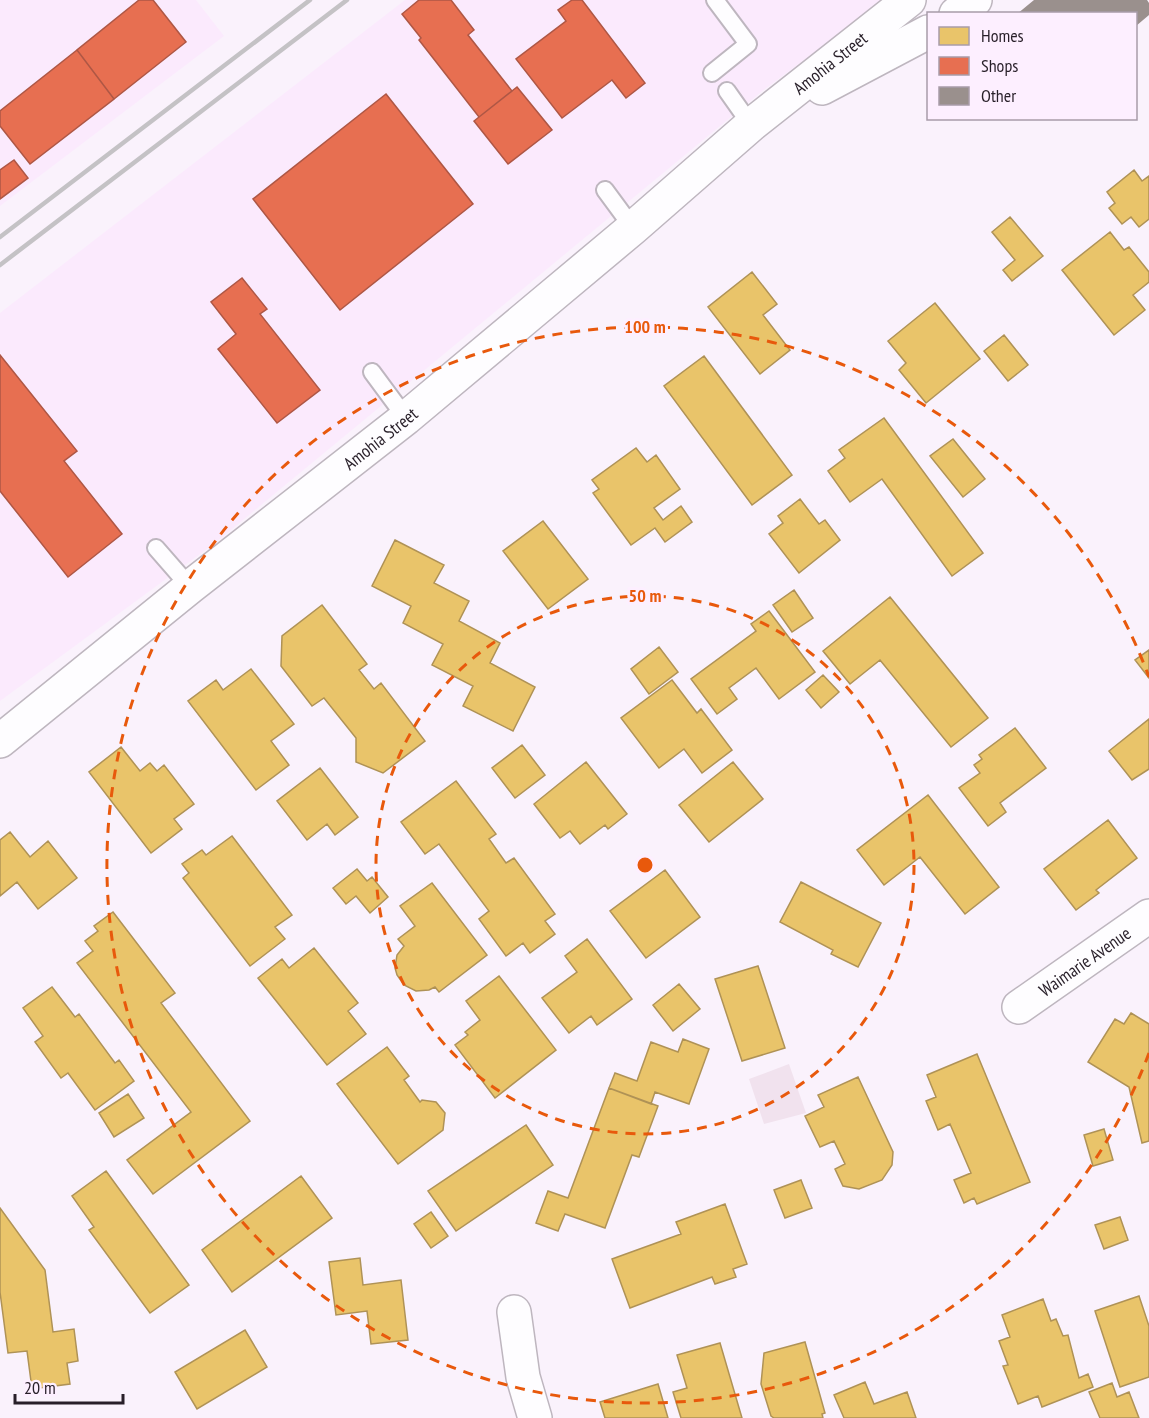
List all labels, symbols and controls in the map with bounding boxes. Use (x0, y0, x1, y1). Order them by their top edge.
legend (927, 12, 1137, 120)
text: Homes (981, 24, 1024, 47)
street label: Amohia Street (788, 26, 872, 99)
text: Shops (981, 54, 1018, 77)
text: Other (981, 84, 1016, 107)
text: 100 m (624, 315, 666, 338)
street label: Amohia Street (338, 402, 422, 474)
text: 50 m (629, 584, 661, 607)
centre of rings (635, 855, 655, 875)
street label: Waimarie Avenue (1034, 921, 1135, 1001)
scale bar (15, 1367, 123, 1405)
text: 20 m (24, 1376, 56, 1399)

